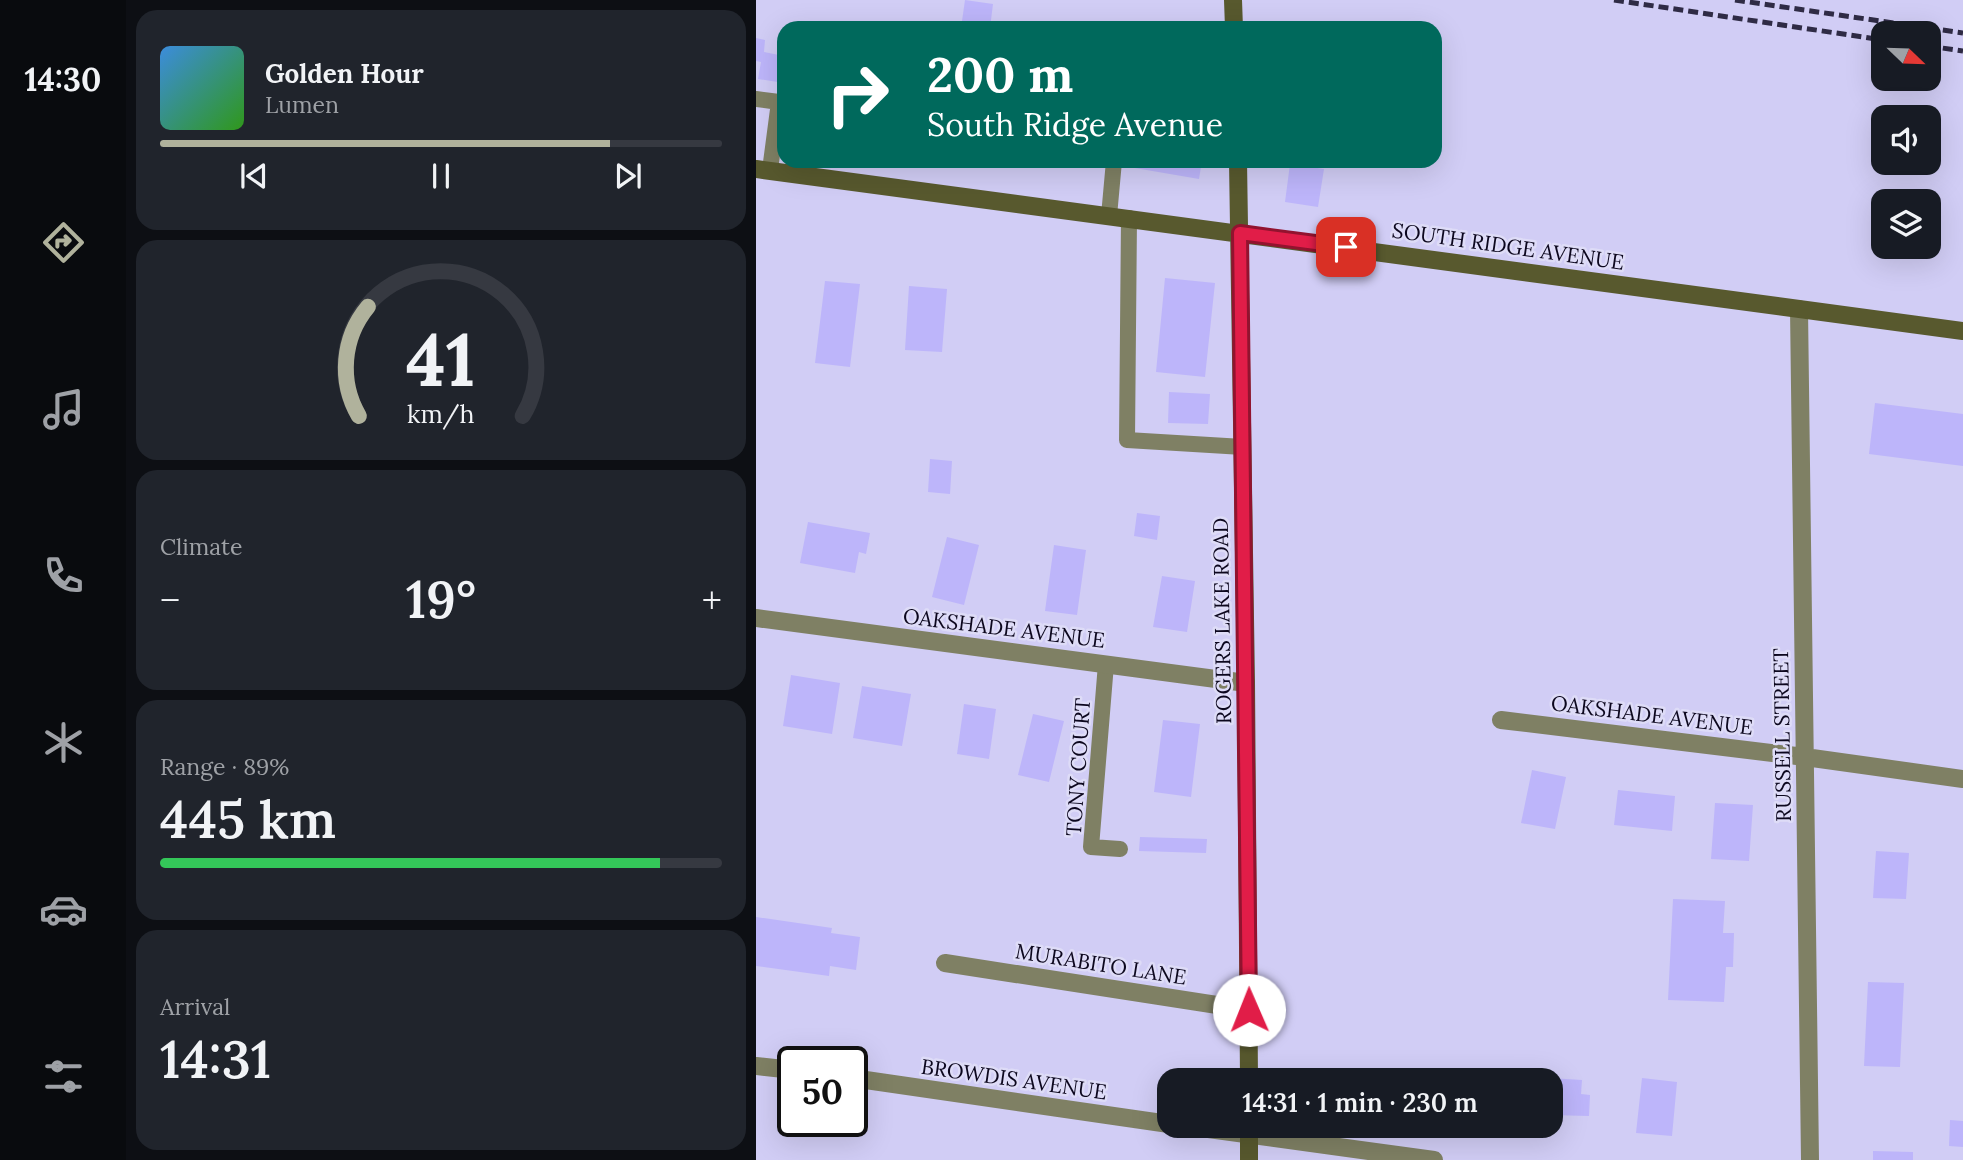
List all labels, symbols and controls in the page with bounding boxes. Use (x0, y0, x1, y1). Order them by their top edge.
north arrow (1871, 21, 1941, 91)
map controls (1871, 21, 1941, 259)
text: 200 m (927, 43, 1073, 105)
icon: right (812, 49, 903, 140)
text: Golden Hour (265, 57, 424, 90)
text: 14:30 (25, 59, 101, 100)
text: Lumen (265, 90, 339, 119)
text: South Ridge Avenue (927, 104, 1223, 145)
button: sound (1871, 105, 1941, 175)
icon: previous (235, 157, 273, 195)
icon: pause (422, 157, 460, 195)
icon: next (609, 157, 647, 195)
button: layers (1871, 189, 1941, 259)
street label: SOUTH RIDGE AVENUE (1390, 216, 1626, 276)
pin (1316, 217, 1376, 277)
icon: directions (39, 218, 88, 267)
icon: arrive (1327, 228, 1365, 266)
text: 41 (406, 313, 476, 406)
icon: music (39, 385, 88, 434)
text: km/h (407, 398, 475, 430)
street label: ROGERS LAKE ROAD (1207, 518, 1237, 724)
text: Climate (160, 532, 242, 561)
icon: phone (39, 551, 88, 600)
text: 19° (406, 566, 476, 632)
text: − (160, 576, 180, 624)
text: + (702, 576, 722, 624)
street label: OAKSHADE AVENUE (901, 602, 1107, 654)
street label: RUSSELL STREET (1767, 648, 1797, 822)
street label: OAKSHADE AVENUE (1549, 689, 1755, 741)
street label: TONY COURT (1060, 697, 1096, 837)
icon: climate (39, 718, 88, 767)
text: Range · 89% (160, 752, 289, 781)
text: 445 km (160, 786, 336, 852)
icon: car (39, 885, 88, 934)
street label: MURABITO LANE (1014, 937, 1188, 991)
position arrow (1212, 973, 1286, 1047)
text: Arrival (160, 992, 230, 1021)
text: 14:31 (160, 1026, 271, 1092)
speed limit sign: 50 (777, 1046, 868, 1137)
icon: filters (39, 1052, 88, 1101)
street label: BROWDIS AVENUE (919, 1053, 1109, 1105)
text: 14:31 · 1 min · 230 m (1242, 1086, 1478, 1119)

